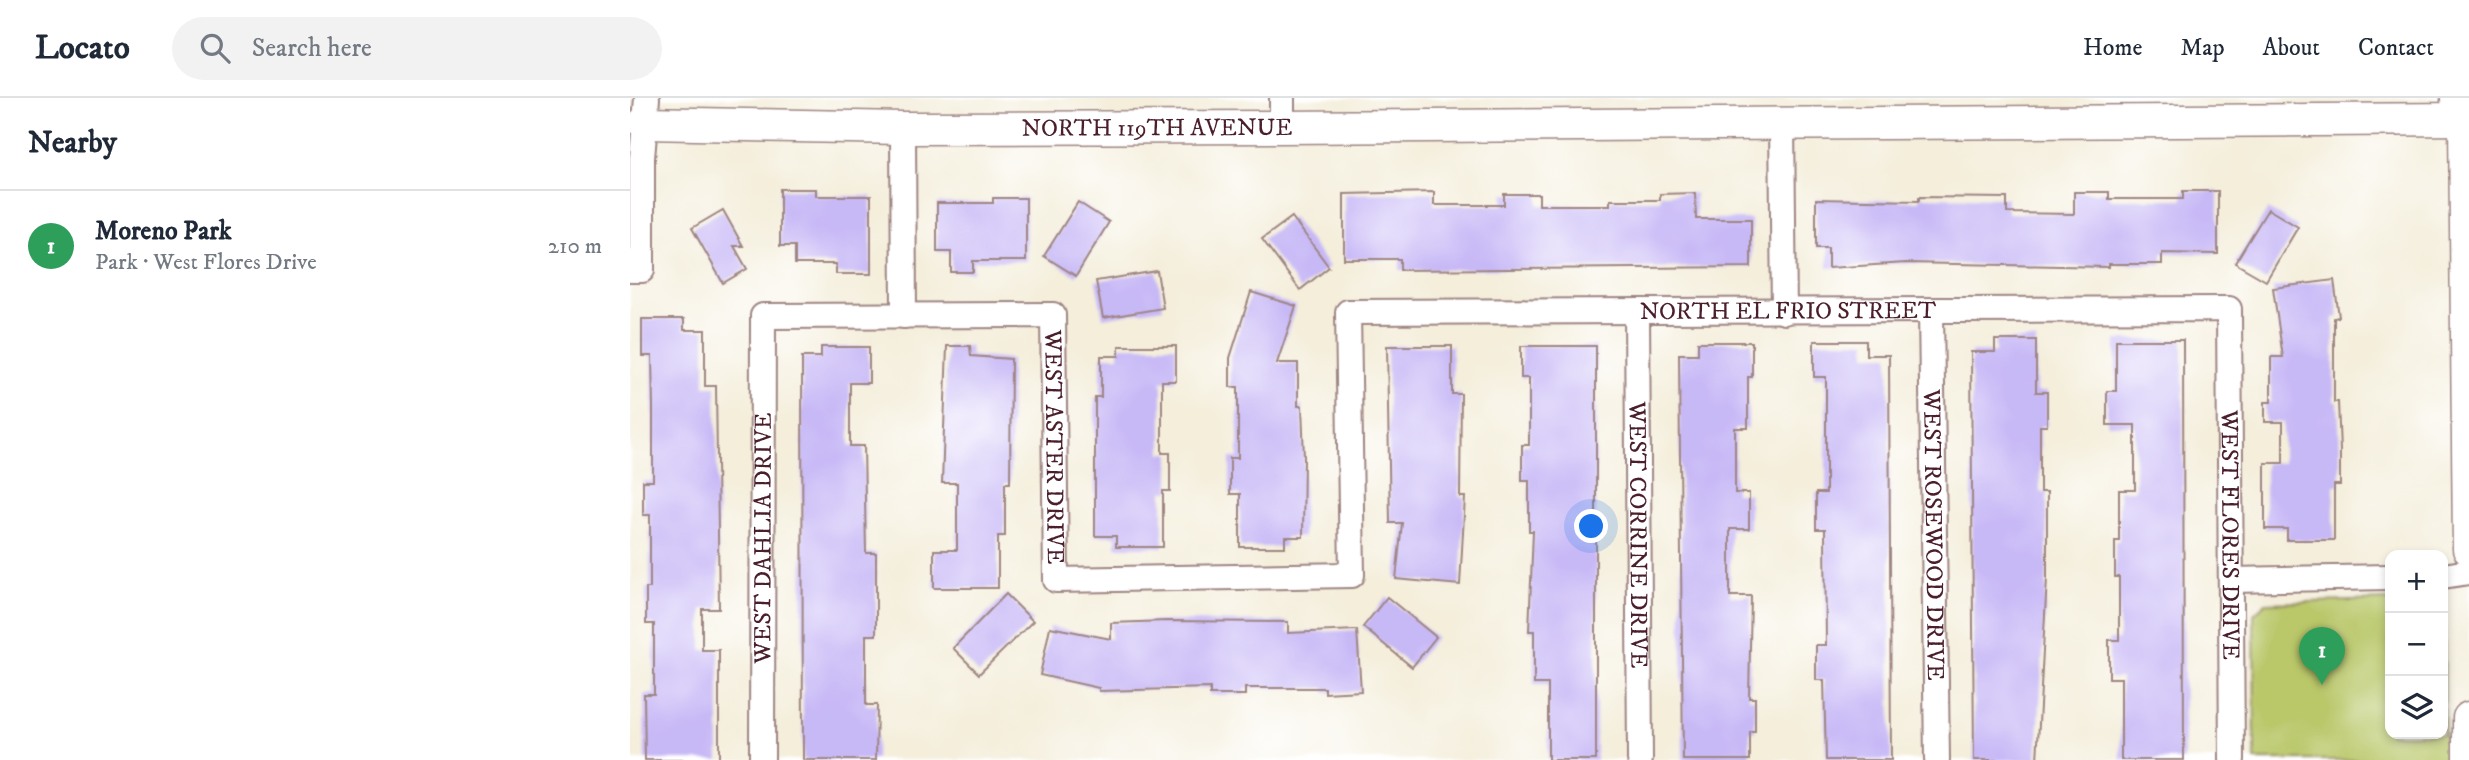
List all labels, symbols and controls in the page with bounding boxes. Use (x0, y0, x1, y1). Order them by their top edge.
search box (172, 17, 662, 80)
text: Locato (35, 28, 130, 69)
icon: search (196, 29, 234, 67)
text: Search here (252, 32, 372, 65)
text: Home (2083, 33, 2142, 63)
text: Map (2180, 33, 2225, 63)
text: About (2263, 33, 2320, 63)
text: Contact (2358, 33, 2434, 63)
street label: NORTH 119TH AVENUE (1022, 113, 1292, 144)
text: Nearby (28, 125, 117, 162)
text: Moreno Park (95, 215, 232, 248)
text: 1 (47, 232, 55, 261)
text: 210 m (548, 232, 602, 261)
text: Park · West Flores Drive (95, 248, 317, 277)
street label: NORTH EL FRIO STREET (1640, 296, 1936, 327)
street label: WEST ASTER DRIVE (1037, 328, 1070, 565)
street label: WEST ROSEWOOD DRIVE (1916, 388, 1950, 681)
street label: WEST CORRINE DRIVE (1622, 400, 1653, 669)
street label: WEST FLORES DRIVE (2214, 409, 2245, 660)
street label: WEST DAHLIA DRIVE (748, 412, 779, 665)
your location (1574, 509, 1608, 543)
map controls (2385, 550, 2448, 739)
button: + (2385, 550, 2448, 613)
button: − (2385, 613, 2448, 676)
pin: 1 (2299, 627, 2345, 685)
button: layers (2385, 676, 2448, 739)

